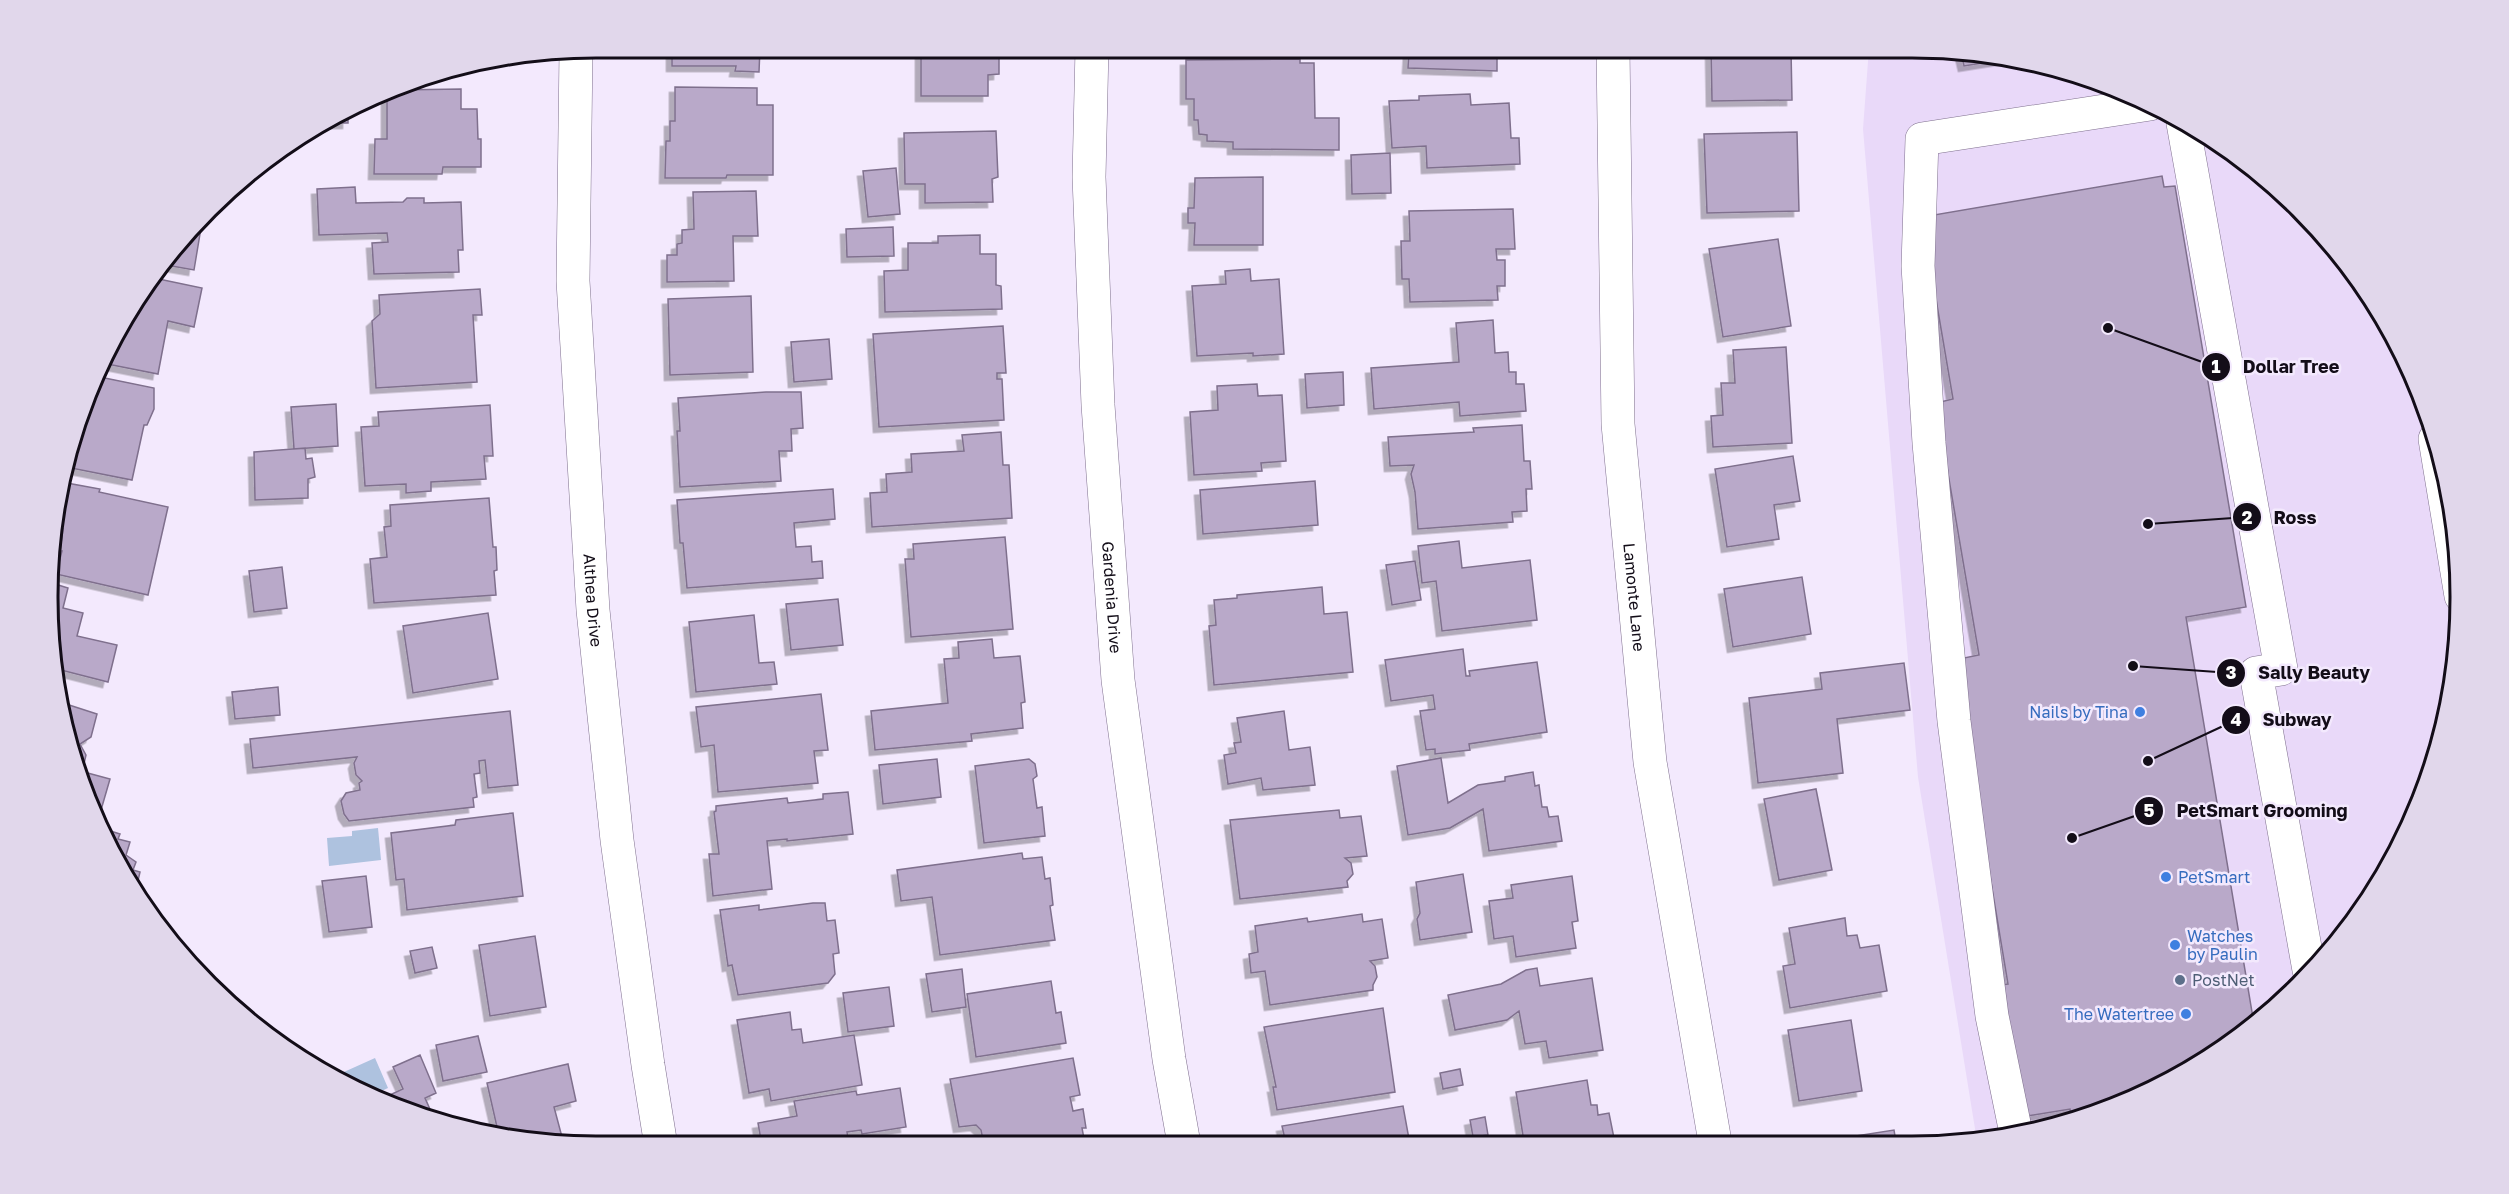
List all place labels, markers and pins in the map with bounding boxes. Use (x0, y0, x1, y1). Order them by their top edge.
callout: Dollar Tree (2201, 349, 2351, 385)
callout: Ross (2232, 499, 2329, 535)
callout: Sally Beauty (2216, 655, 2382, 691)
place label: Nails by Tina (2029, 702, 2128, 722)
callout: Subway (2221, 702, 2344, 738)
marker: Nails by Tina (2133, 705, 2147, 719)
callout: PetSmart Grooming (2134, 793, 2359, 829)
place label: PetSmart (2178, 867, 2250, 887)
marker: PetSmart (2159, 870, 2173, 884)
place label: Watches by Paulin (2187, 926, 2258, 964)
marker: Watches by Paulin (2168, 938, 2182, 952)
place label: PostNet (2192, 970, 2255, 990)
marker: PostNet (2173, 973, 2187, 987)
place label: The Watertree (2064, 1004, 2174, 1024)
marker: The Watertree (2179, 1007, 2193, 1021)

